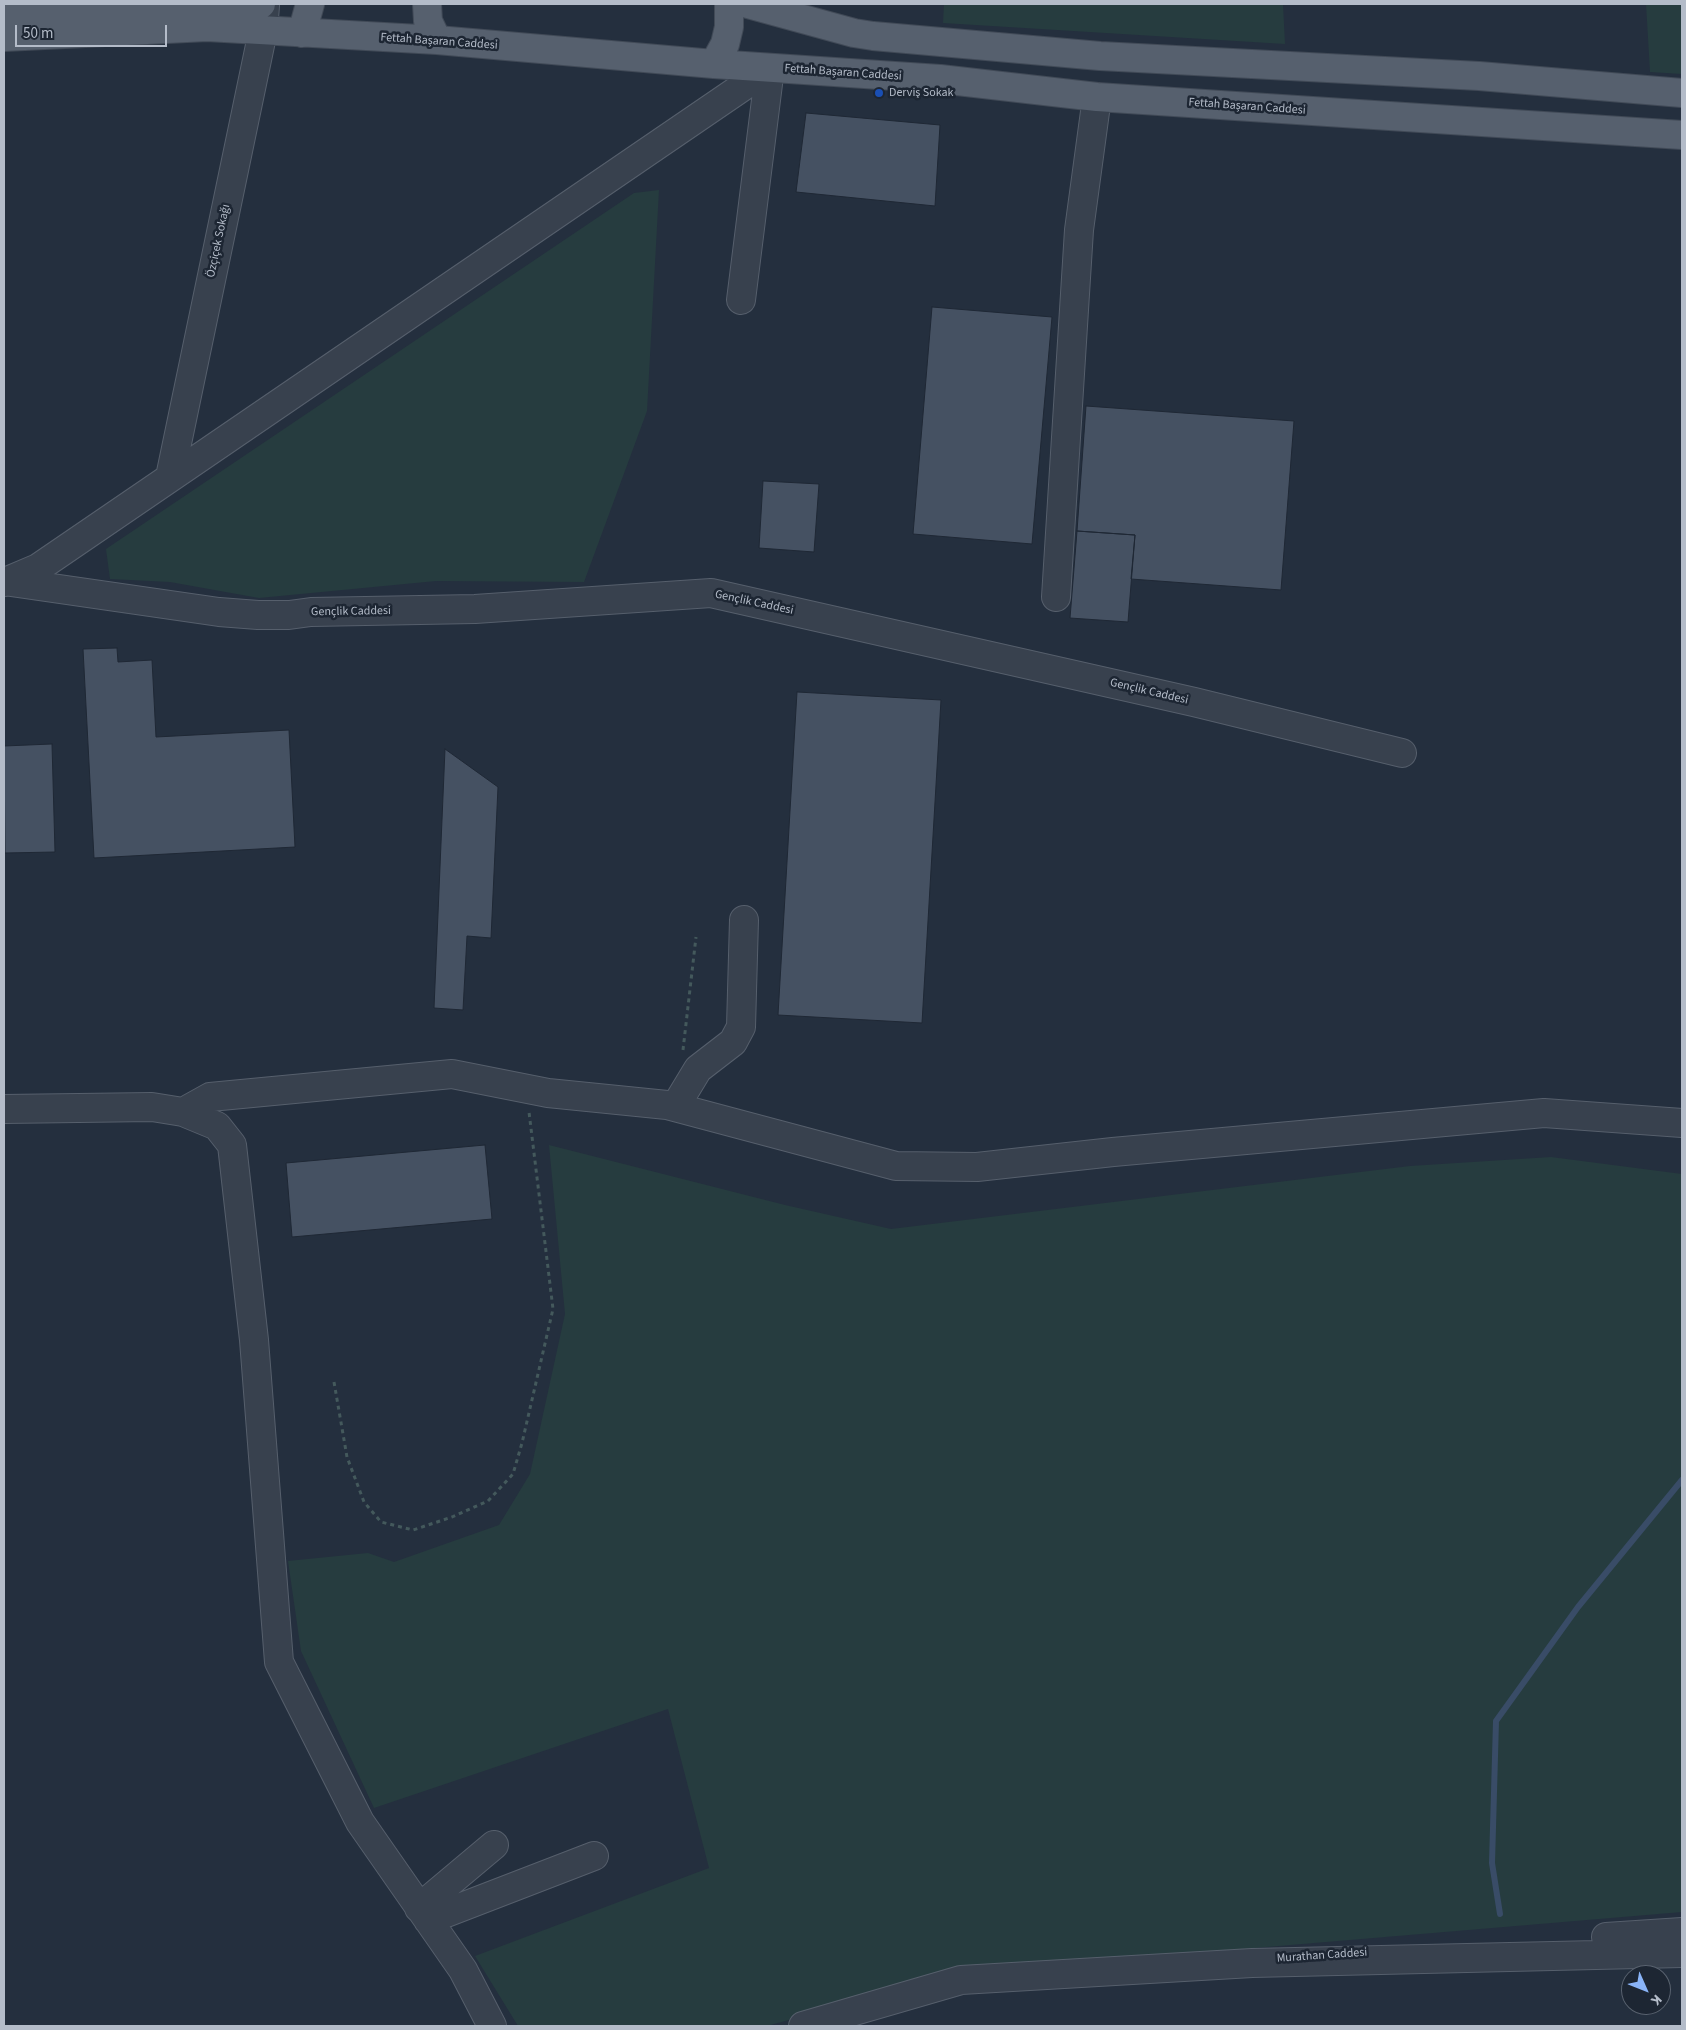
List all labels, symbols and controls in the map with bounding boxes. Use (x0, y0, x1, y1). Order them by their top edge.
scale bar (18, 15, 170, 47)
text: 50 m (23, 23, 53, 44)
street label: Fettah Başaran Caddesi (380, 31, 498, 53)
street label: Fettah Başaran Caddesi (784, 62, 902, 84)
place label: Derviş Sokak (889, 86, 954, 100)
marker: Derviş Sokak (873, 87, 885, 99)
street label: Fettah Başaran Caddesi (1188, 96, 1306, 118)
street label: Özçiçek Sokağı (204, 203, 234, 279)
street label: Gençlik Caddesi (713, 588, 795, 618)
street label: Gençlik Caddesi (311, 604, 391, 620)
street label: Gençlik Caddesi (1108, 676, 1190, 708)
street label: Murathan Caddesi (1276, 1946, 1368, 1966)
north arrow (1621, 1965, 1671, 2015)
text: K (1646, 1990, 1666, 2010)

